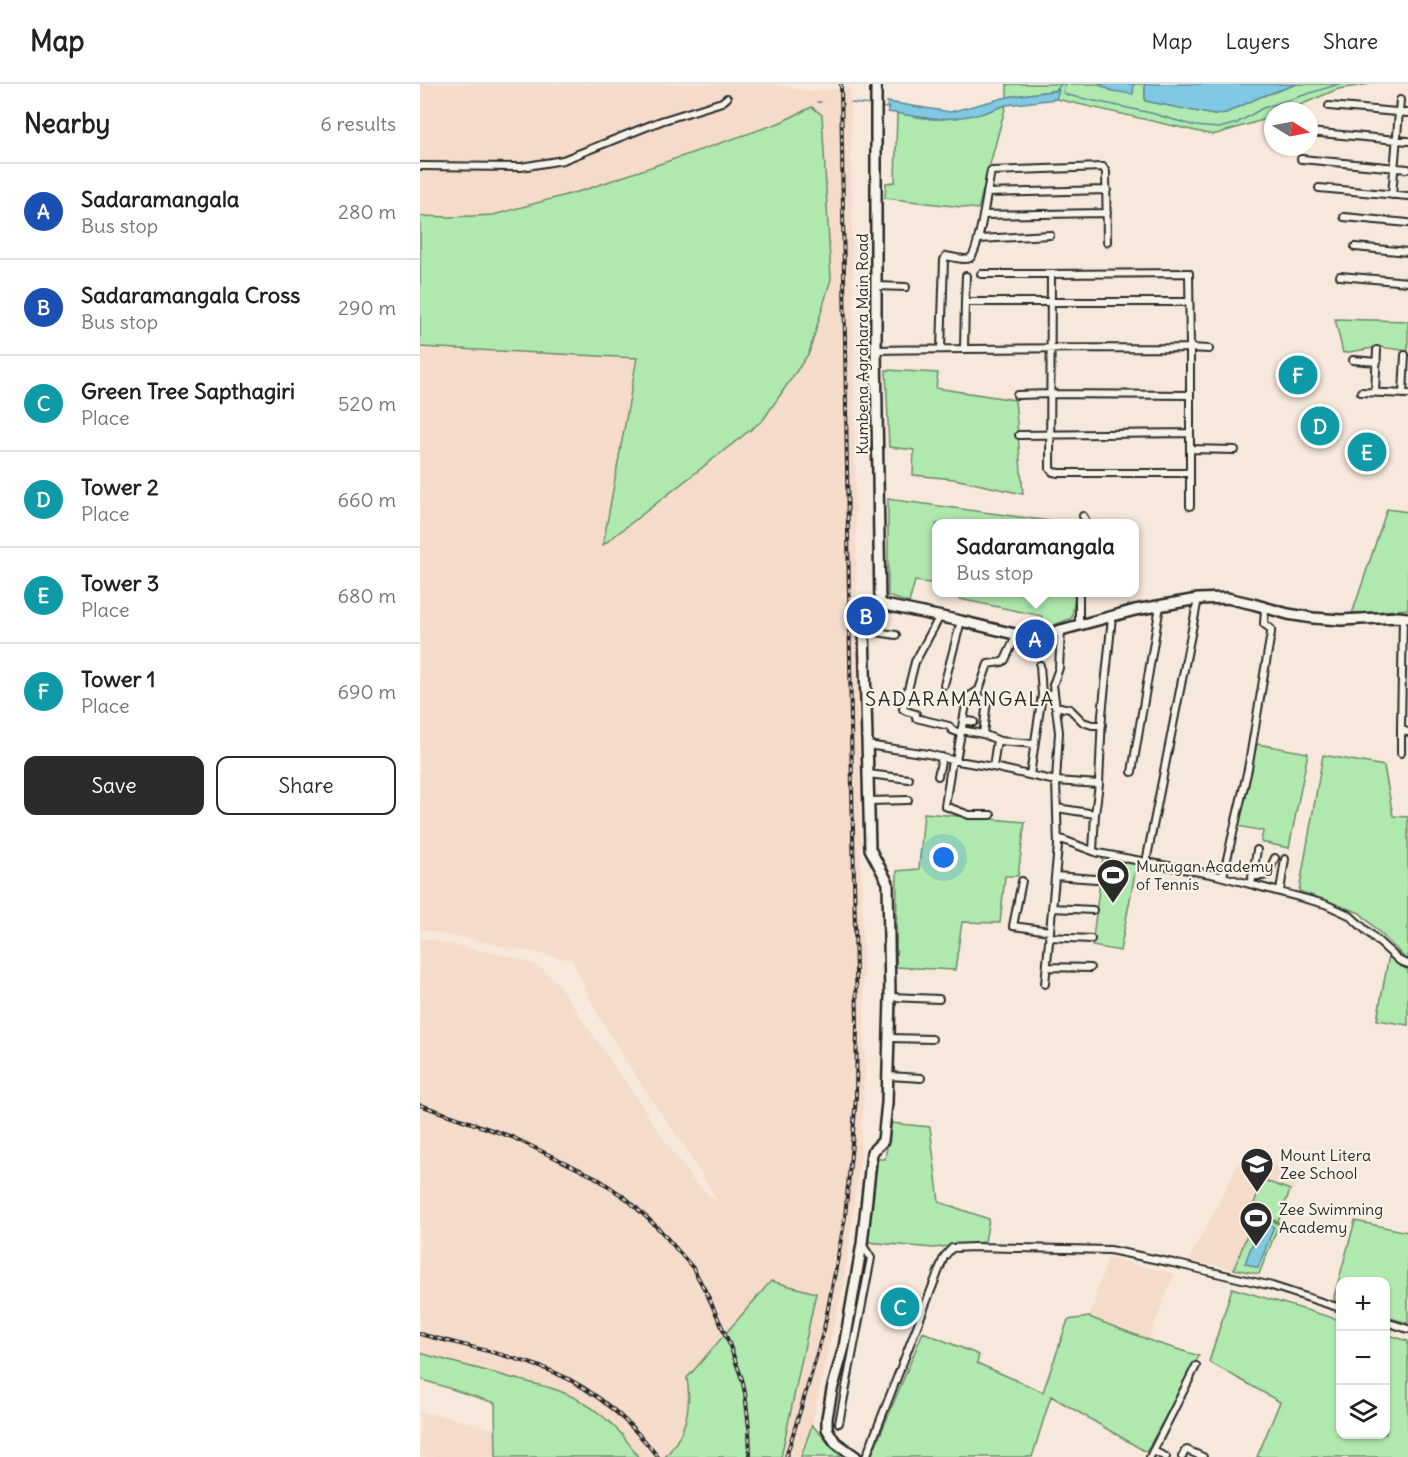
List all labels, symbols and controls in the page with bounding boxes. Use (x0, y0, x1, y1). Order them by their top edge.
text: Map (30, 23, 84, 59)
text: Map (1152, 28, 1192, 55)
text: Layers (1225, 28, 1290, 55)
text: Share (1323, 28, 1378, 55)
north arrow (1264, 102, 1318, 156)
text: Nearby (24, 107, 110, 140)
text: 6 results (320, 111, 396, 136)
text: Sadaramangala (81, 185, 239, 213)
text: A (37, 199, 50, 224)
text: 280 m (338, 199, 396, 224)
text: Bus stop (81, 213, 158, 238)
street label: Kumbena Agrahara Main Road (852, 233, 872, 455)
text: Sadaramangala Cross (81, 281, 300, 309)
text: B (37, 295, 50, 320)
text: 290 m (338, 295, 396, 320)
text: Bus stop (81, 309, 158, 334)
pin: F (1278, 352, 1318, 398)
text: Green Tree Sapthagiri (81, 377, 295, 405)
text: C (37, 391, 50, 416)
text: 520 m (338, 391, 396, 416)
pin: D (1300, 404, 1340, 448)
text: Place (81, 405, 129, 430)
pin: E (1348, 430, 1386, 475)
text: Tower 2 (81, 473, 159, 501)
text: D (36, 487, 51, 512)
text: 660 m (337, 487, 396, 512)
text: Place (81, 501, 129, 526)
popup (932, 519, 1139, 597)
text: Sadaramangala (956, 532, 1115, 560)
text: Bus stop (956, 560, 1033, 585)
text: Tower 3 (81, 569, 159, 597)
text: E (38, 583, 49, 608)
text: 680 m (337, 583, 396, 608)
pin: B (846, 594, 886, 638)
text: Place (81, 597, 129, 622)
pin: A (1016, 616, 1054, 662)
text: Tower 1 (81, 665, 156, 693)
text: F (38, 679, 49, 704)
text: 690 m (338, 679, 396, 704)
district label: SADARAMANGALA (865, 686, 1055, 711)
text: Place (81, 693, 129, 718)
button: Save (24, 756, 204, 815)
button: Share (216, 756, 396, 815)
your location (929, 843, 958, 872)
place label: Murugan Academy of Tennis (1136, 856, 1274, 894)
sports icon: Murugan Academy of Tennis (1095, 857, 1131, 904)
place label: Mount Litera Zee School (1280, 1145, 1371, 1183)
school or university icon: Mount Litera Zee School (1239, 1146, 1275, 1193)
place label: Zee Swimming Academy (1279, 1199, 1383, 1237)
sports icon: Zee Swimming Academy (1238, 1200, 1274, 1247)
map controls (1336, 1277, 1390, 1439)
button: + (1336, 1277, 1390, 1331)
pin: C (880, 1284, 920, 1330)
button: − (1336, 1331, 1390, 1385)
button: layers (1336, 1385, 1390, 1439)

